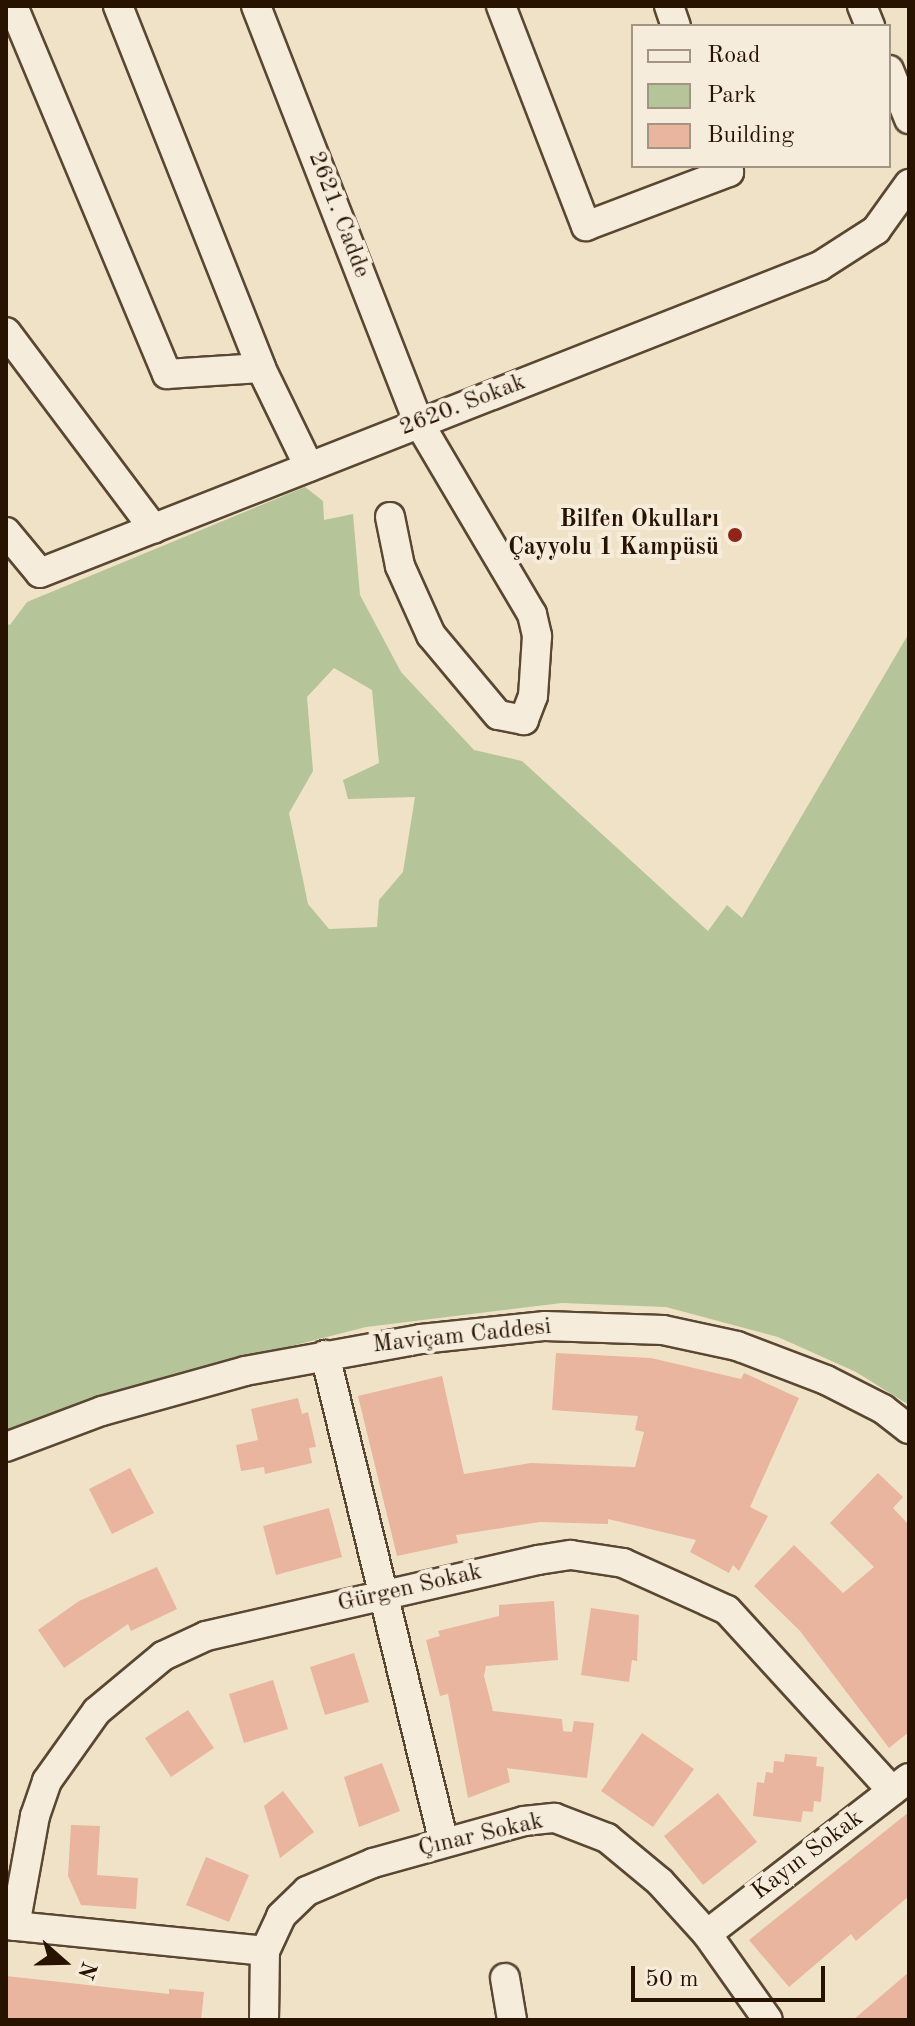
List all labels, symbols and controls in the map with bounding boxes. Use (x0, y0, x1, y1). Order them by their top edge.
legend (631, 24, 891, 168)
text: Road (707, 44, 760, 68)
text: Park (707, 84, 756, 108)
text: Building (707, 124, 794, 148)
street label: 2621. Cadde (301, 148, 375, 282)
street label: 2620. Sokak (396, 369, 530, 443)
place label: Bilfen Okulları Çayyolu 1 Kampüsü (508, 507, 719, 563)
marker: Bilfen Okulları Çayyolu 1 Kampüsü (726, 526, 744, 544)
street label: Maviçam Caddesi (371, 1313, 553, 1361)
street label: Gürgen Sokak (335, 1558, 485, 1620)
street label: Kayın Sokak (747, 1805, 869, 1907)
street label: Çınar Sokak (416, 1808, 546, 1864)
north arrow (24, 1922, 104, 2002)
scale bar (635, 1950, 829, 2000)
text: N (73, 1959, 100, 1982)
text: 50 m (645, 1968, 699, 1992)

